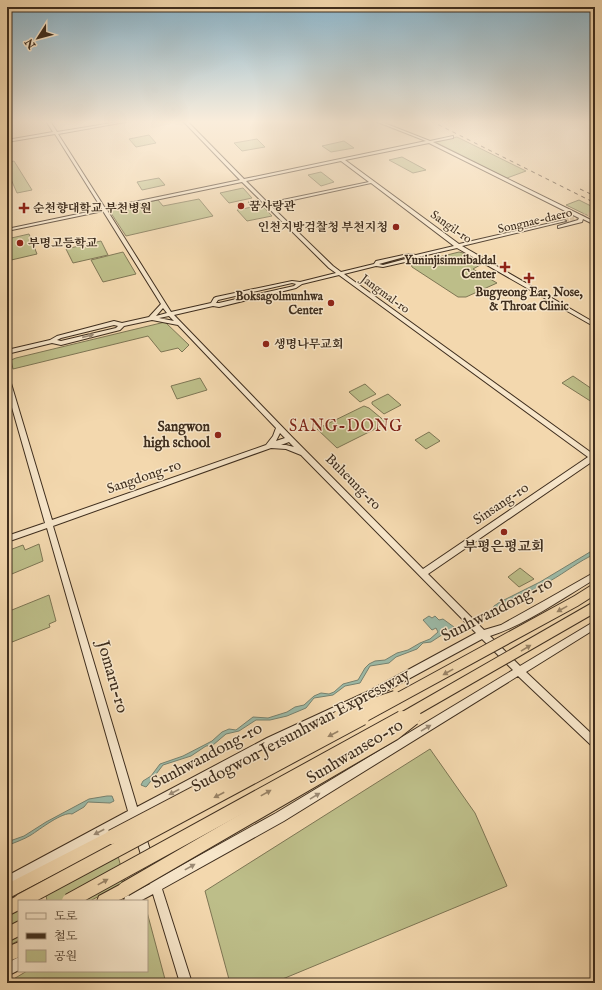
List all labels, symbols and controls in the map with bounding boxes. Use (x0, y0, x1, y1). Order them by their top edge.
north arrow (18, 18, 58, 58)
text: N (22, 35, 40, 52)
place label: 꿈사랑관 (249, 199, 296, 214)
place label: 순천향대학교 부천병원 (33, 201, 152, 216)
marker: 꿈사랑관 (236, 201, 246, 211)
marker: 순천향대학교 부천병원 (18, 202, 30, 214)
street label: Songnae-daero (496, 205, 574, 237)
street label: Sangil-ro (427, 207, 475, 247)
place label: 인천지방검찰청 부천지청 (258, 220, 388, 235)
marker: 인천지방검찰청 부천지청 (391, 222, 401, 232)
place label: 부명고등학교 (28, 236, 98, 251)
marker: 부명고등학교 (15, 238, 25, 248)
place label: Yuninjisimnibaldal Center (404, 253, 497, 282)
marker: Yuninjisimnibaldal Center (499, 261, 511, 273)
street label: Jangmal-ro (355, 270, 413, 318)
marker: Bugyeong Ear, Nose, & Throat Clinic (523, 272, 535, 284)
place label: Bugyeong Ear, Nose, & Throat Clinic (475, 285, 583, 314)
place label: Boksagolmunhwa Center (236, 289, 324, 318)
marker: Boksagolmunhwa Center (326, 298, 336, 308)
one-way arrow (82, 333, 94, 339)
place label: 생명나무교회 (274, 337, 344, 352)
marker: 생명나무교회 (261, 339, 271, 349)
district label: SANG-DONG (289, 417, 403, 437)
place label: Sangwon high school (143, 418, 211, 452)
marker: Sangwon high school (213, 430, 223, 440)
street label: Buheung-ro (321, 450, 385, 514)
street label: Sangdong-ro (104, 456, 184, 498)
street label: Sinsang-ro (470, 479, 533, 529)
marker: 부평은평교회 (499, 527, 509, 537)
place label: 부평은평교회 (463, 538, 545, 556)
street label: Sunhwandong-ro (438, 573, 556, 647)
one-way arrow (556, 606, 568, 612)
street label: Jomaru-ro (91, 636, 132, 716)
one-way arrow (520, 645, 532, 652)
street label: Sudogwon Je1sunhwan Expressway (188, 664, 414, 798)
one-way arrow (442, 669, 454, 675)
street label: Sunhwanseo-ro (303, 715, 407, 789)
street label: Sunhwandong-ro (148, 718, 266, 794)
one-way arrow (420, 725, 432, 732)
one-way arrow (328, 730, 339, 737)
one-way arrow (168, 789, 180, 795)
one-way arrow (260, 789, 272, 796)
one-way arrow (213, 792, 225, 798)
one-way arrow (309, 792, 321, 799)
one-way arrow (94, 829, 105, 835)
one-way arrow (184, 863, 196, 870)
one-way arrow (97, 879, 109, 886)
legend (18, 900, 148, 972)
text: 도로 (54, 909, 78, 924)
text: 철도 (54, 929, 78, 944)
text: 공원 (54, 949, 77, 964)

